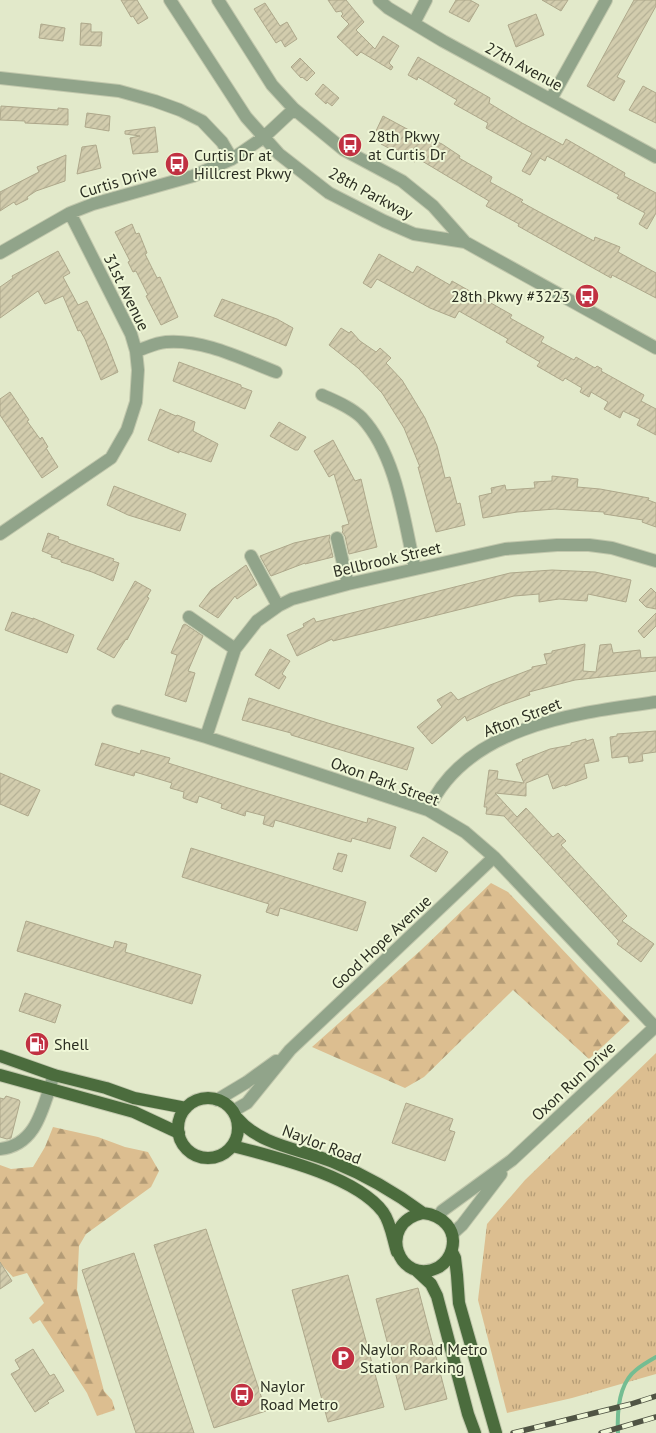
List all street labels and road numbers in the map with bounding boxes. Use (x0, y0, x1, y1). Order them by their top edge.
street label: 27th Avenue (482, 37, 566, 95)
street label: Curtis Drive (77, 160, 159, 202)
street label: 28th Parkway (325, 162, 417, 224)
street label: 31st Avenue (100, 250, 154, 334)
street label: Bellbrook Street (331, 537, 444, 581)
street label: Afton Street (480, 693, 564, 741)
street label: Oxon Park Street (328, 752, 443, 810)
street label: Good Hope Avenue (327, 890, 435, 994)
street label: Oxon Run Drive (527, 1037, 619, 1125)
street label: Naylor Road (280, 1120, 364, 1168)

